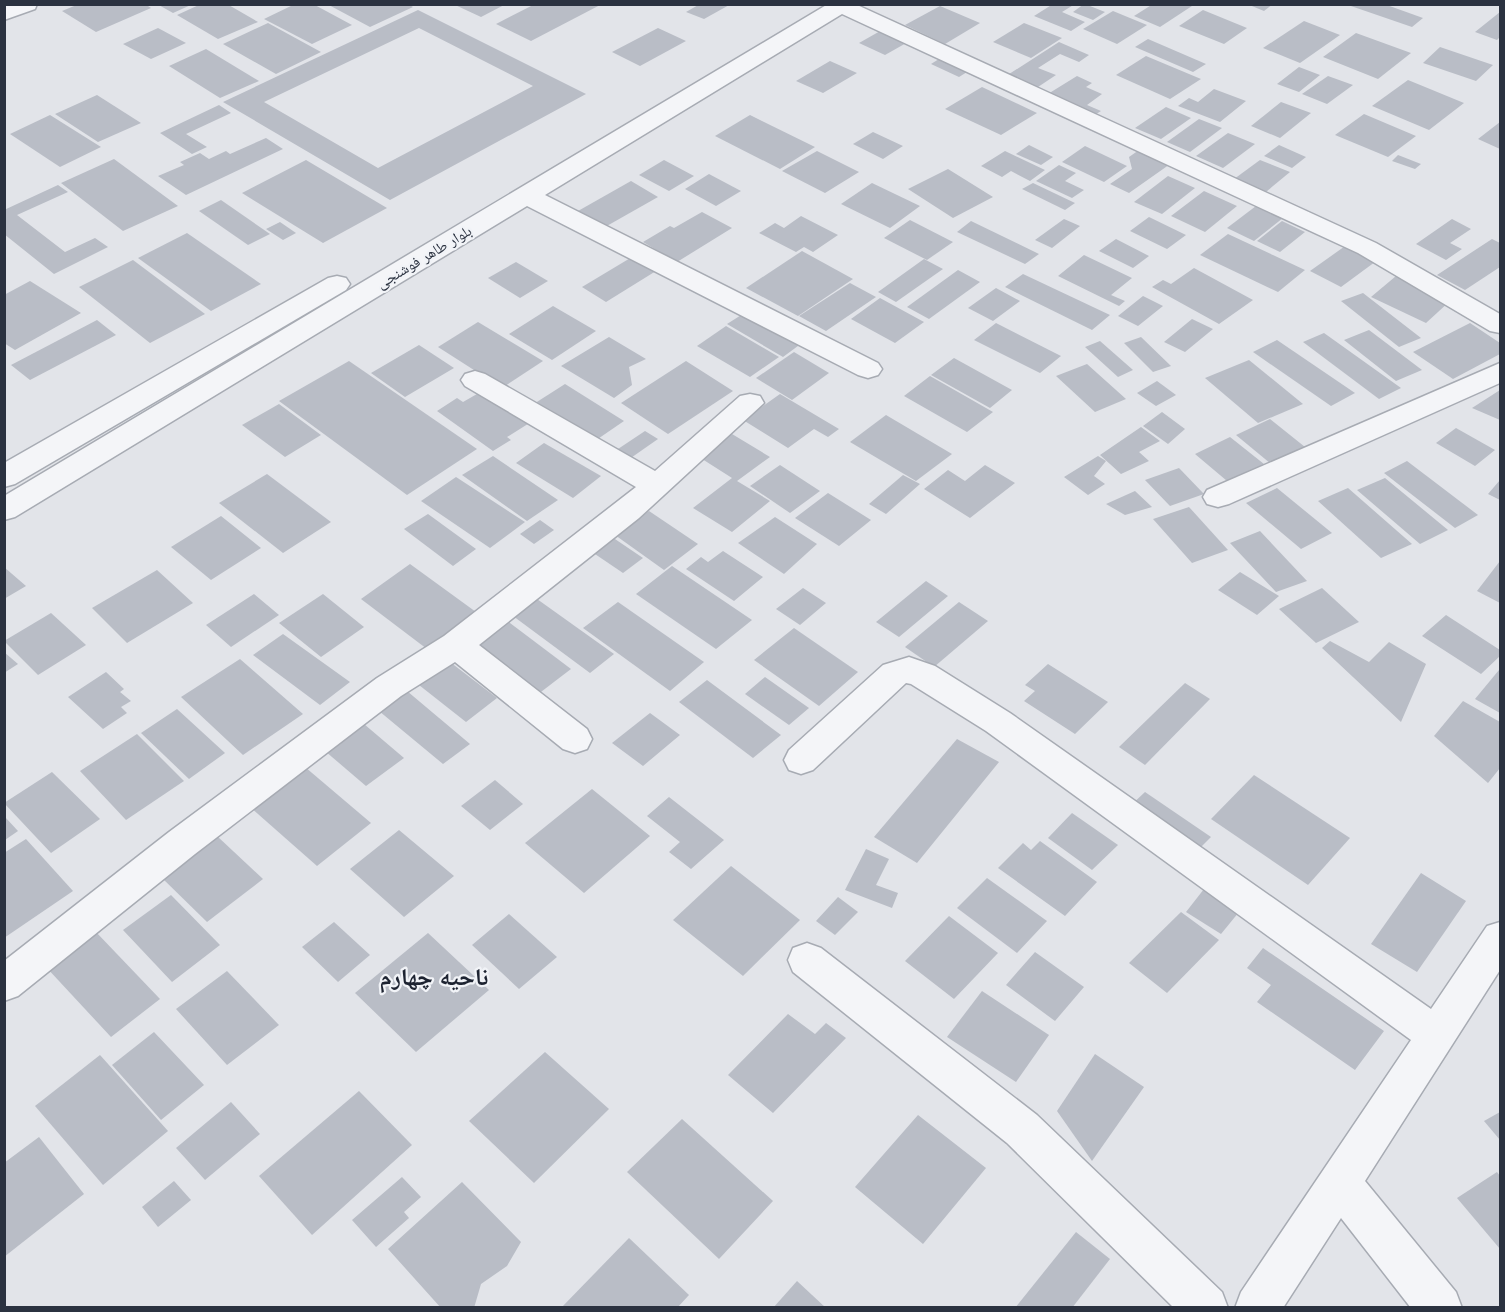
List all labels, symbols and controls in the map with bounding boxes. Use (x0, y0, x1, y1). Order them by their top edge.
street label: بلوار طاهر فوشنجی (373, 222, 475, 293)
district label: ناحیه چهارم (380, 963, 488, 994)

